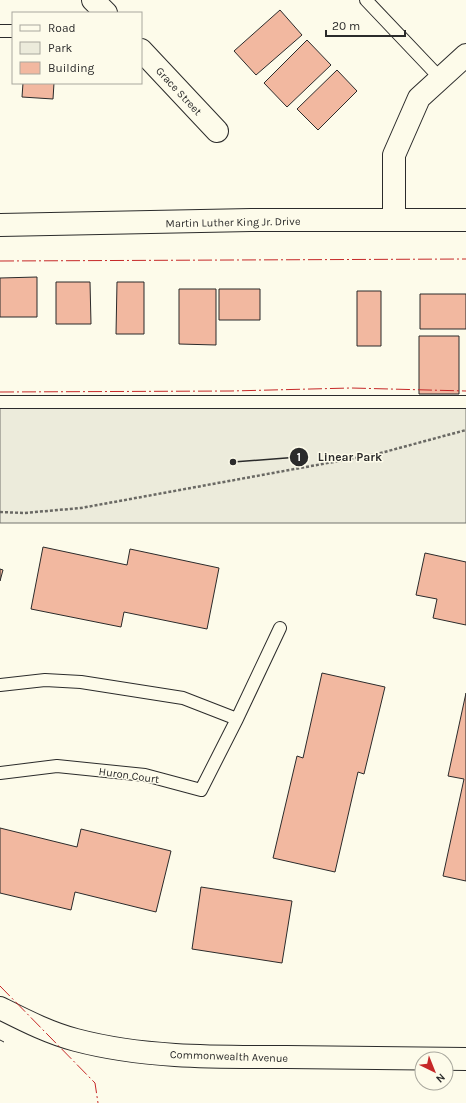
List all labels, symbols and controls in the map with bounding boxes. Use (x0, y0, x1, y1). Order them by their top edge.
legend (12, 12, 142, 84)
scale bar (326, 12, 405, 38)
text: 20 m (332, 19, 360, 33)
text: Road (48, 21, 76, 35)
text: Park (48, 41, 73, 55)
text: Building (48, 61, 95, 75)
street label: Grace Street (153, 65, 204, 118)
street label: Martin Luther King Jr. Drive (165, 215, 301, 230)
callout: Linear Park (289, 445, 390, 469)
text: 1 (297, 450, 301, 464)
text: Linear Park (318, 450, 382, 464)
street label: Huron Court (98, 765, 160, 786)
street label: Commonwealth Avenue (170, 1048, 289, 1065)
north arrow (414, 1051, 454, 1091)
text: N (433, 1071, 448, 1085)

